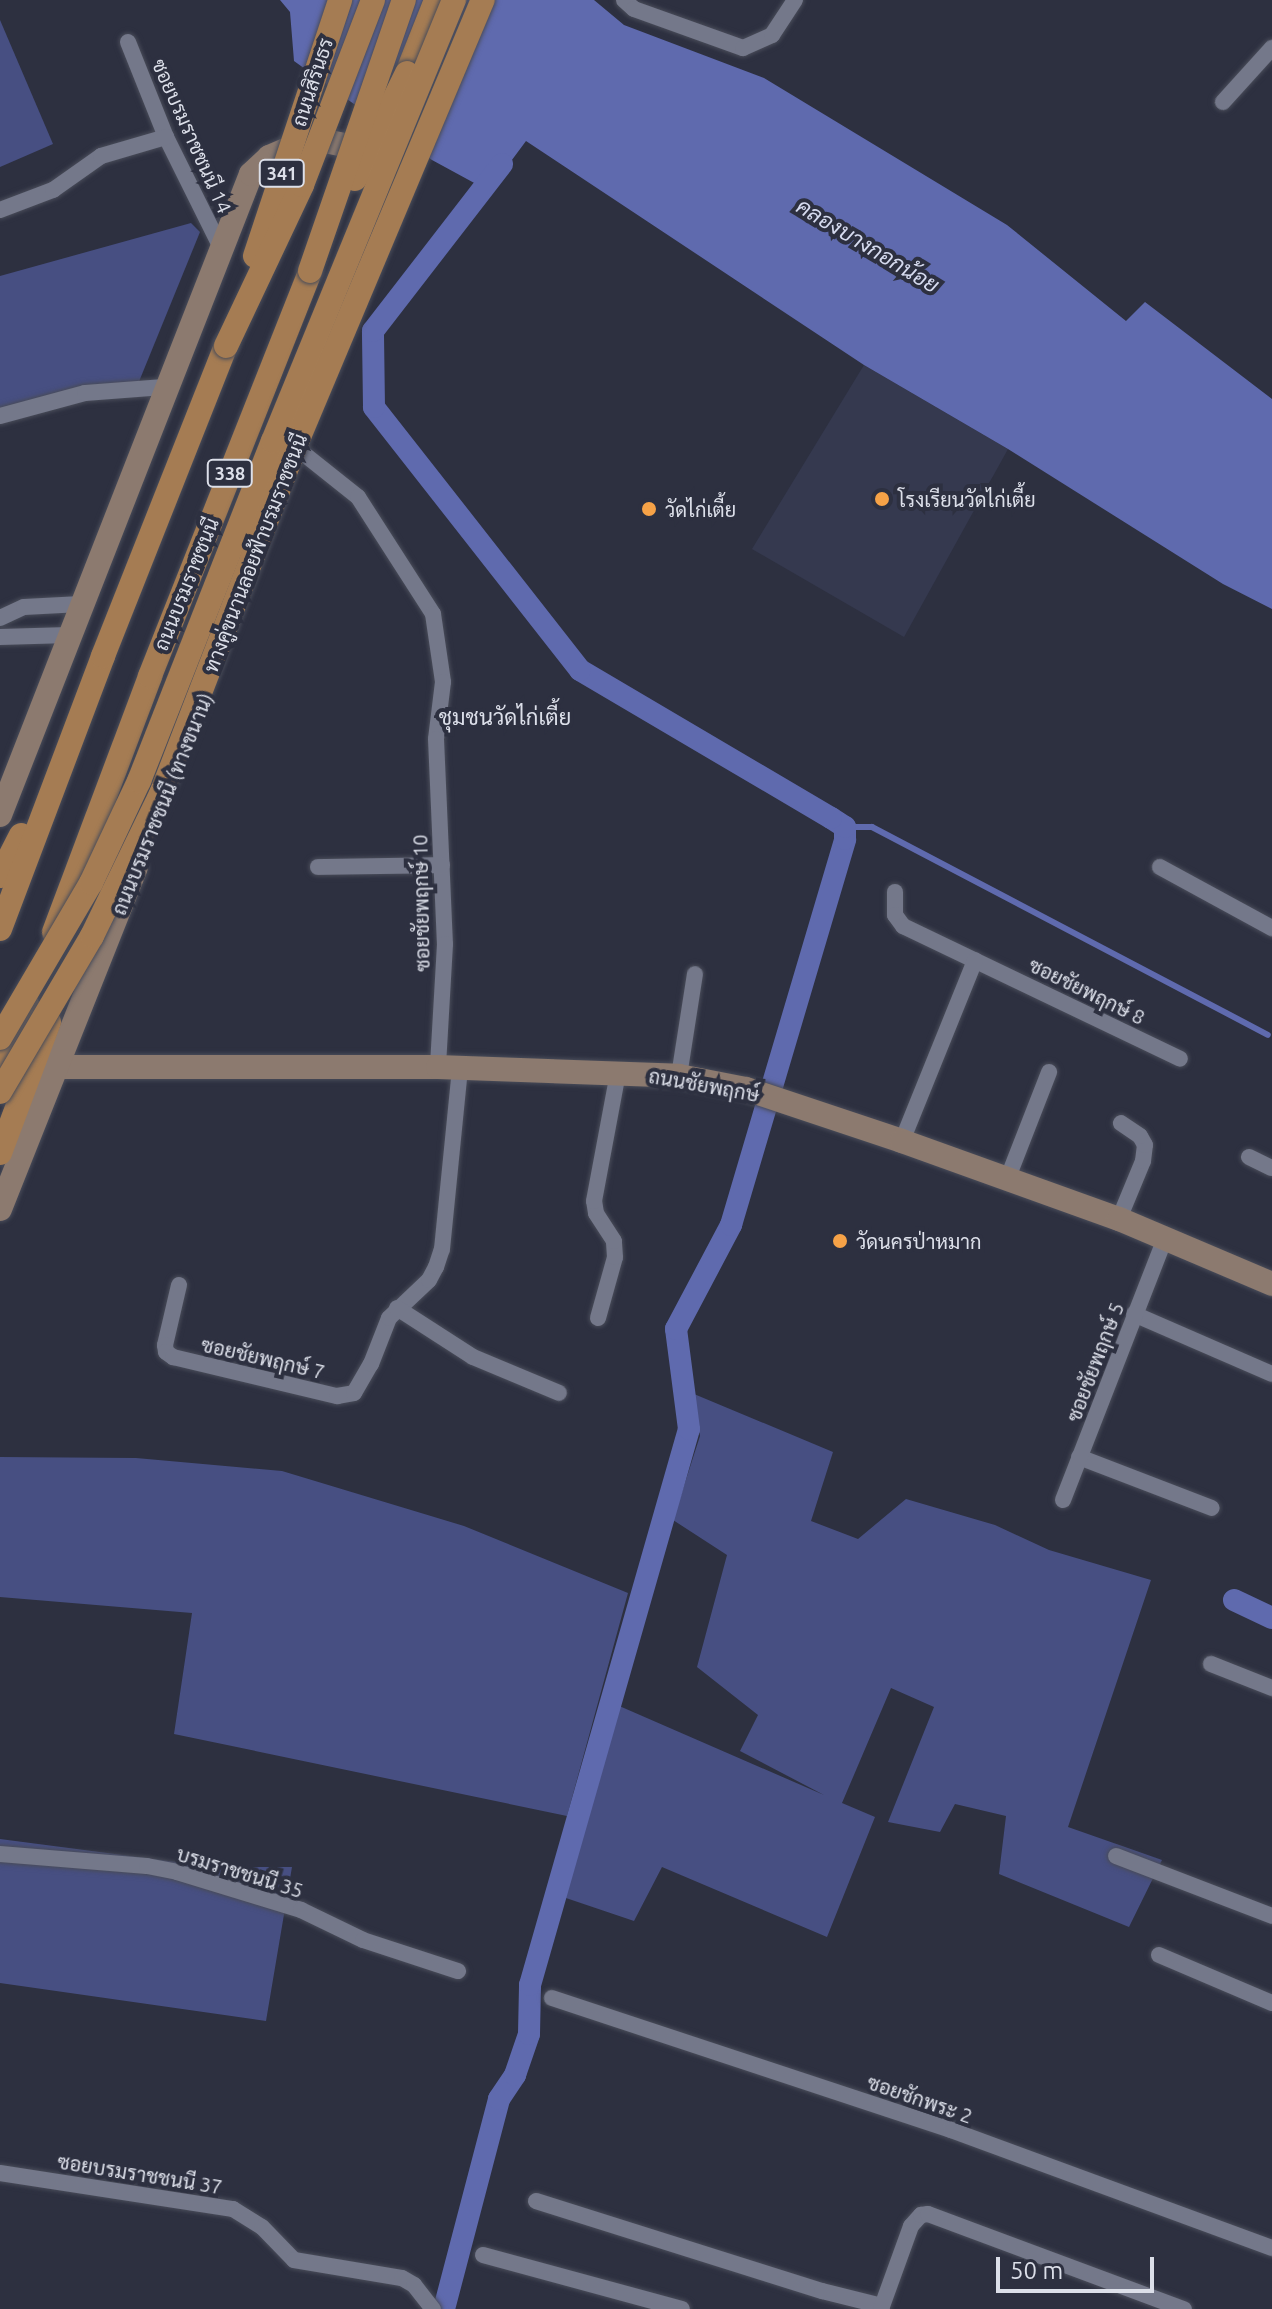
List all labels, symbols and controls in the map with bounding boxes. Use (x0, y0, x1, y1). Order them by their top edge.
street label: ถนนสิรินธร (286, 35, 338, 129)
street label: ซอยบรมราชชนนี 14 (147, 55, 237, 217)
road number: 341 (258, 159, 306, 187)
water label: คลองบางกอกน้อย (792, 192, 944, 298)
street label: ทางคู่ขนานลอยฟ้าบรมราชชนนี (198, 430, 312, 676)
road number: 338 (206, 459, 254, 487)
place label: โรงเรียนวัดไก่เตี้ย (898, 487, 1036, 511)
marker: โรงเรียนวัดไก่เตี้ย (873, 490, 891, 508)
place label: วัดไก่เตี้ย (665, 497, 736, 521)
marker: วัดไก่เตี้ย (640, 500, 658, 518)
street label: ถนนบรมราชชนนี (148, 514, 224, 654)
street label: ถนนบรมราชชนนี (ทางขนาน) (106, 690, 218, 918)
district label: ชุมชนวัดไก่เตี้ย (439, 704, 571, 730)
street label: ซอยชัยพฤกษ์ 10 (408, 834, 434, 972)
street label: ซอยชัยพฤกษ์ 8 (1025, 953, 1149, 1029)
street label: ถนนชัยพฤกษ์ (647, 1063, 761, 1107)
place label: วัดนครป่าหมาก (856, 1229, 982, 1253)
marker: วัดนครป่าหมาก (831, 1232, 849, 1250)
street label: ซอยชัยพฤกษ์ 5 (1061, 1299, 1129, 1425)
street label: ซอยชัยพฤกษ์ 7 (199, 1332, 327, 1384)
street label: บรมราชชนนี 35 (174, 1841, 306, 1903)
street label: ซอยชักพระ 2 (864, 2070, 976, 2128)
street label: ซอยบรมราชชนนี 37 (56, 2149, 224, 2199)
scale bar (1000, 2241, 1158, 2291)
text: 50 m (1010, 2257, 1063, 2284)

